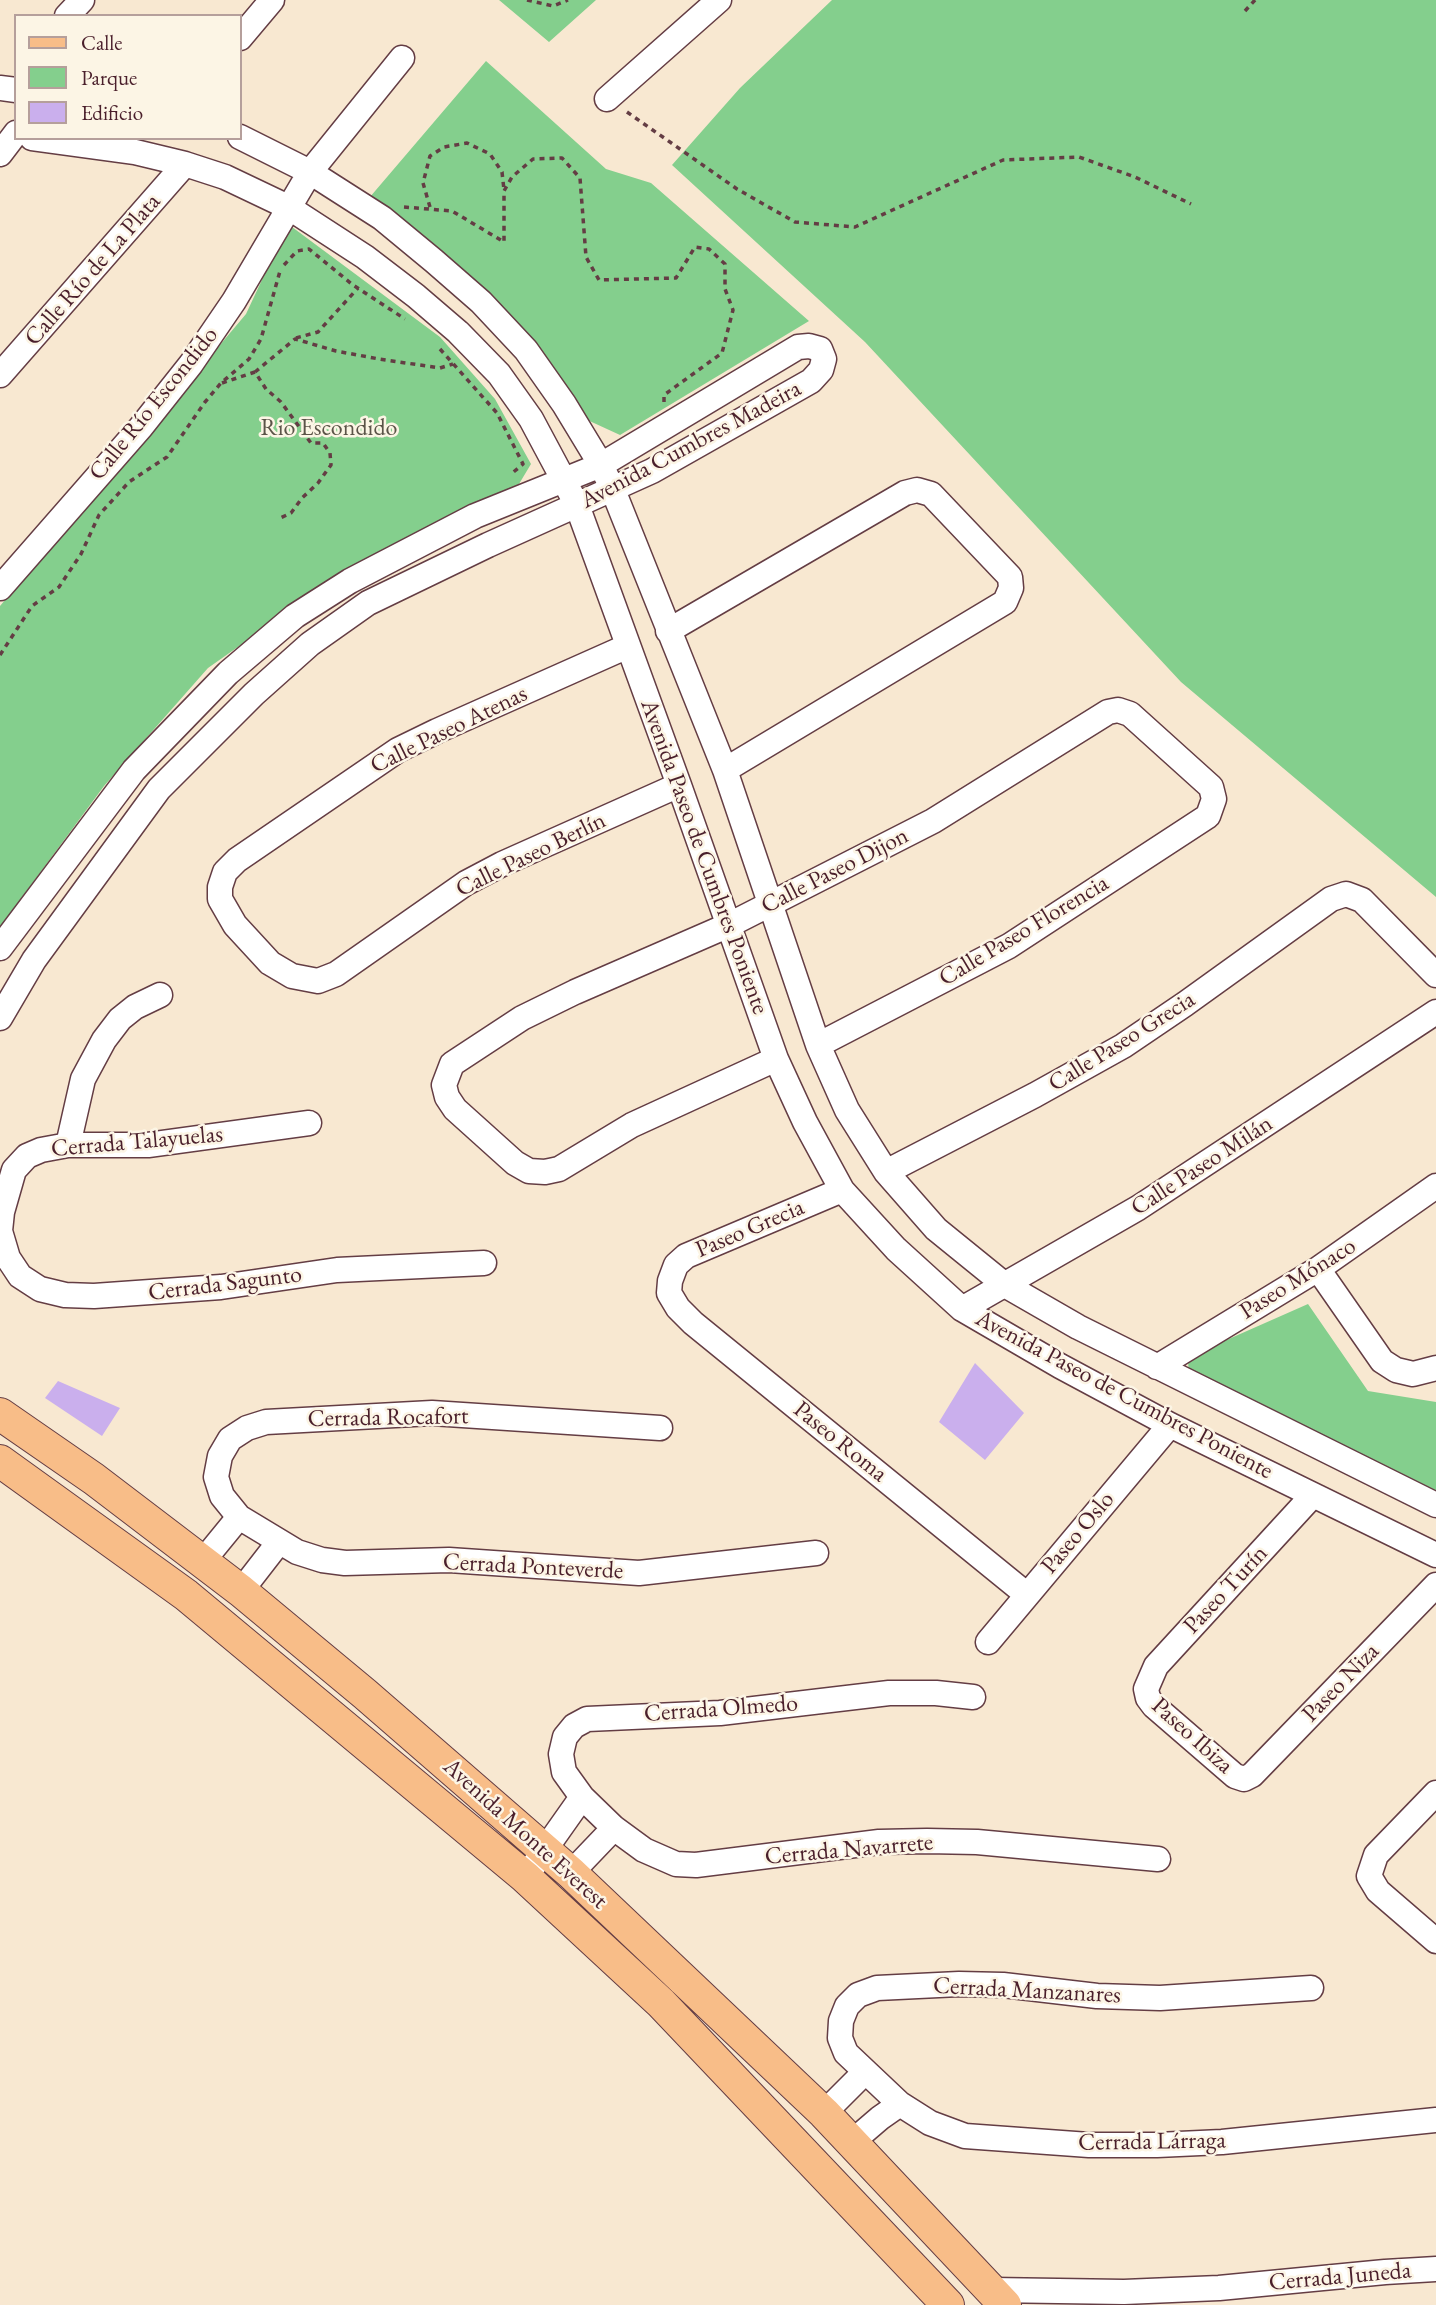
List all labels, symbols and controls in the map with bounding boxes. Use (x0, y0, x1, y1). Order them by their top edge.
legend (14, 14, 242, 140)
text: Calle (81, 29, 123, 56)
text: Parque (81, 64, 137, 91)
text: Edificio (81, 99, 143, 126)
street label: Calle Río de La Plata (19, 188, 167, 352)
street label: Calle Río Escondido (83, 321, 225, 487)
street label: Avenida Cumbres Madeira (576, 375, 806, 515)
park label: Rio Escondido (261, 414, 397, 442)
street label: Calle Paseo Atenas (366, 680, 532, 780)
street label: Avenida Paseo de Cumbres Poniente (634, 696, 774, 1018)
street label: Calle Paseo Berlín (451, 806, 611, 904)
street label: Calle Paseo Dijon (757, 822, 913, 920)
street label: Calle Paseo Florencia (934, 869, 1114, 993)
street label: Calle Paseo Grecia (1043, 985, 1201, 1099)
street label: Calle Paseo Milán (1126, 1110, 1278, 1222)
street label: Cerrada Talayuelas (50, 1120, 224, 1164)
street label: Paseo Grecia (691, 1193, 809, 1265)
street label: Paseo Mónaco (1235, 1232, 1361, 1326)
street label: Cerrada Sagunto (147, 1260, 303, 1308)
street label: Avenida Paseo de Cumbres Poniente (970, 1304, 1278, 1486)
street label: Paseo Roma (787, 1395, 893, 1489)
street label: Cerrada Rocafort (307, 1402, 469, 1434)
street label: Paseo Oslo (1035, 1486, 1121, 1580)
street label: Paseo Turín (1178, 1540, 1274, 1640)
street label: Cerrada Ponteverde (442, 1548, 624, 1586)
street label: Paseo Niza (1296, 1638, 1386, 1728)
street label: Cerrada Olmedo (643, 1689, 799, 1729)
street label: Paseo Ibiza (1145, 1692, 1239, 1780)
street label: Avenida Monte Everest (437, 1753, 613, 1915)
street label: Cerrada Navarrete (764, 1828, 934, 1872)
street label: Cerrada Manzanares (932, 1972, 1122, 2010)
street label: Cerrada Lárraga (1078, 2126, 1226, 2158)
street label: Cerrada Juneda (1268, 2256, 1412, 2298)

